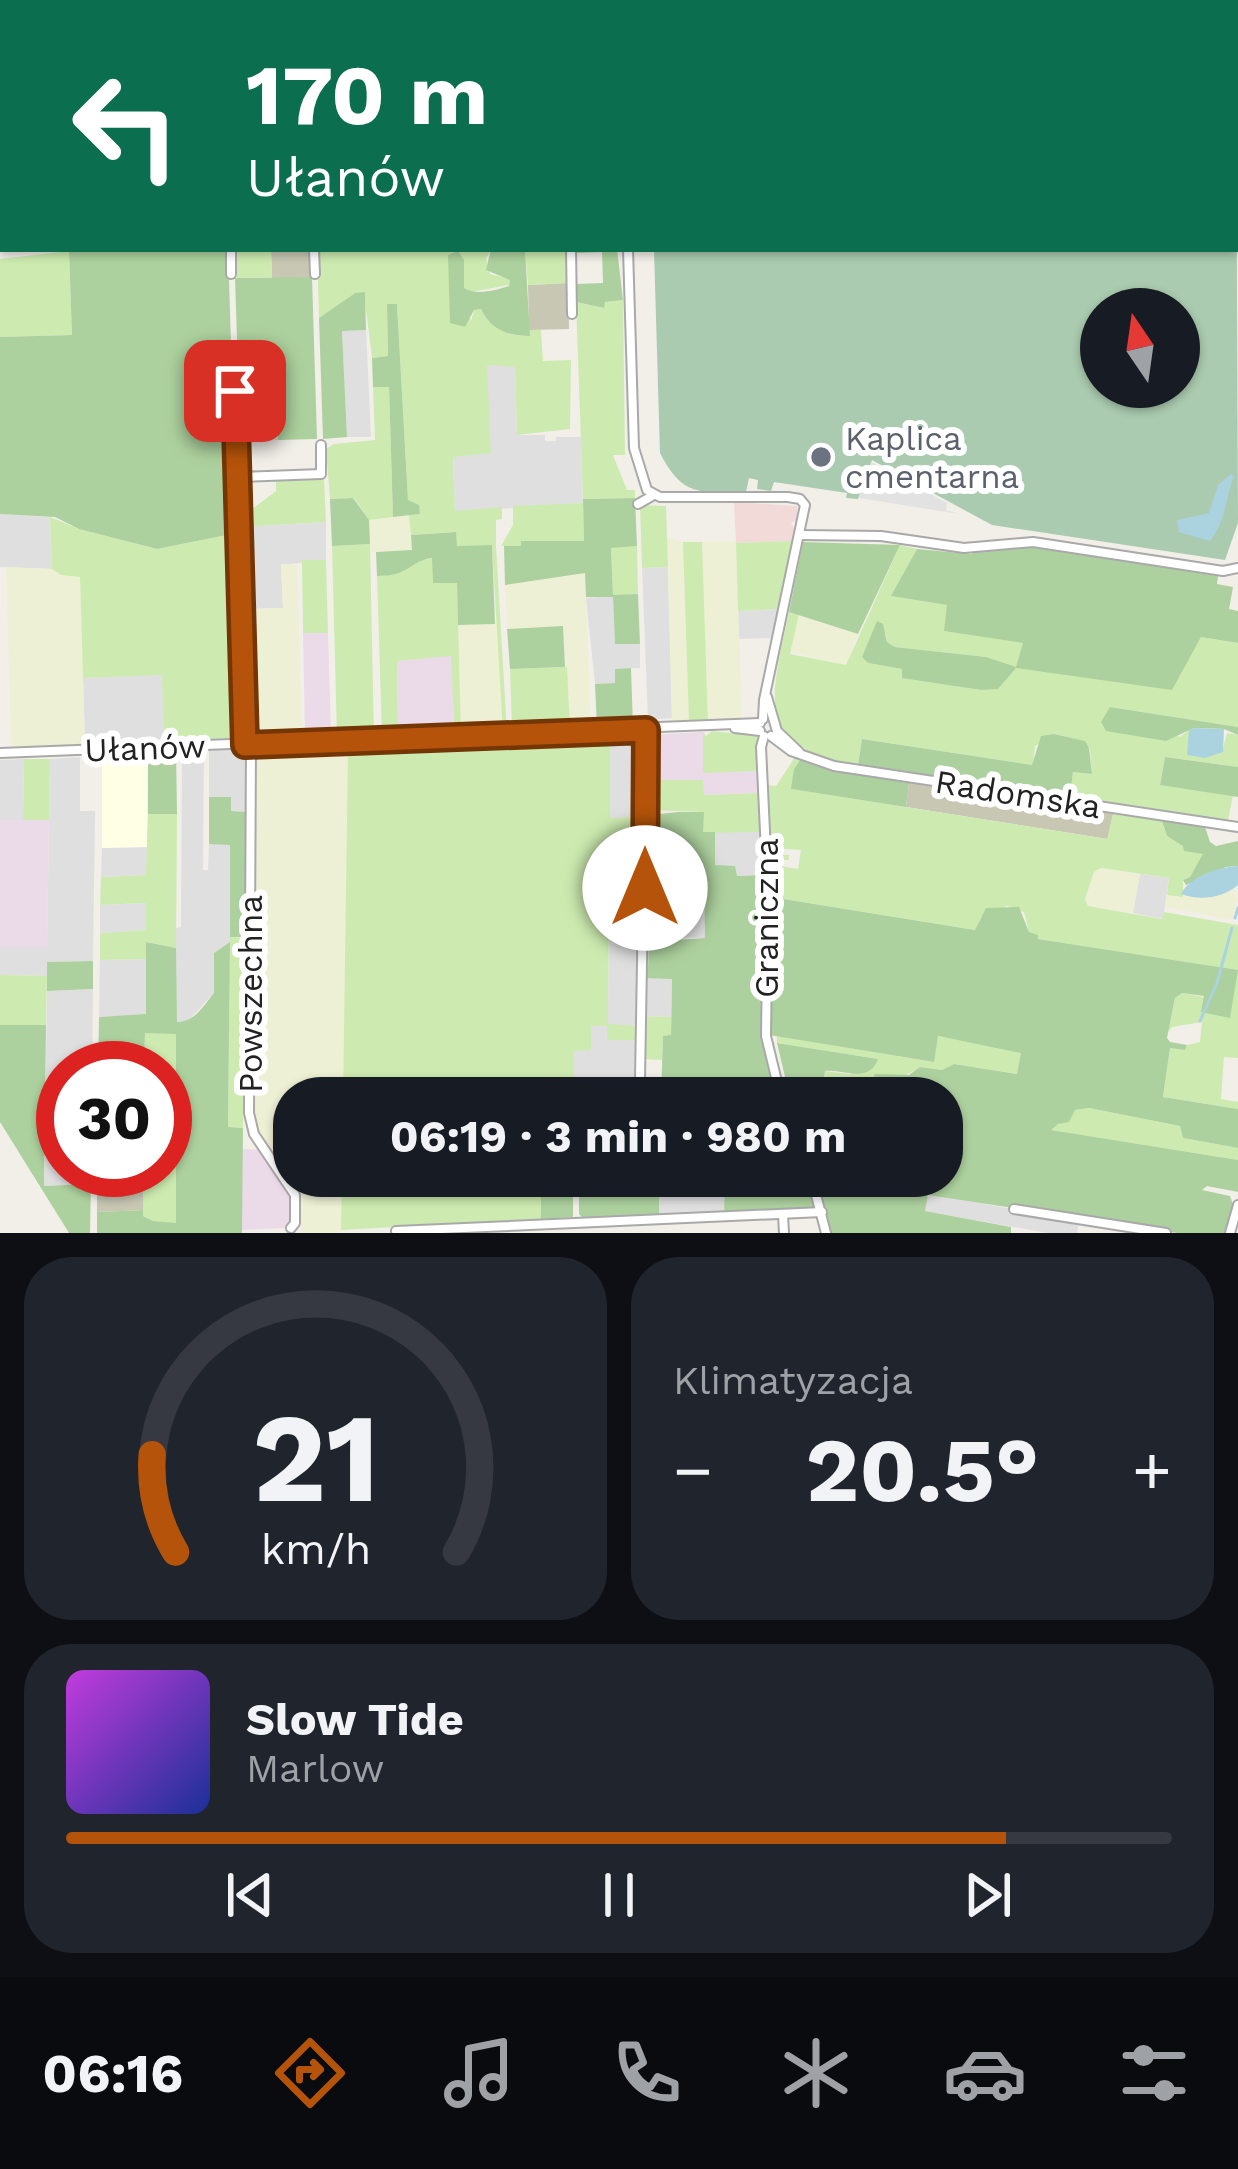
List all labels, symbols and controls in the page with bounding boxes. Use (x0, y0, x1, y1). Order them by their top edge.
text: 170 m (246, 46, 488, 144)
icon: left (48, 48, 204, 204)
text: Ułanów (246, 146, 445, 209)
north arrow (1080, 288, 1200, 408)
map controls (1080, 288, 1200, 408)
pin (184, 340, 286, 442)
icon: arrive (202, 358, 268, 424)
place label: Kaplica cmentarna (845, 419, 1019, 496)
marker: Kaplica cmentarna (808, 444, 834, 470)
street label: Ułanów (84, 726, 206, 770)
street label: Radomska (932, 762, 1104, 826)
position arrow (582, 825, 708, 951)
street label: Graniczna (747, 838, 786, 998)
street label: Powszechna (231, 895, 270, 1093)
speed limit sign: 30 (36, 1041, 192, 1197)
text: 06:19 · 3 min · 980 m (390, 1110, 846, 1163)
text: Klimatyzacja (673, 1358, 913, 1403)
text: 21 (251, 1385, 380, 1531)
text: 20.5° (806, 1417, 1039, 1523)
text: − (673, 1432, 713, 1509)
text: + (1132, 1432, 1172, 1509)
text: km/h (260, 1523, 371, 1573)
text: Slow Tide (246, 1693, 464, 1746)
text: Marlow (246, 1746, 384, 1791)
icon: previous (217, 1862, 283, 1928)
icon: pause (586, 1862, 652, 1928)
icon: next (955, 1862, 1021, 1928)
icon: directions (268, 2031, 352, 2115)
icon: music (437, 2031, 521, 2115)
icon: phone (605, 2031, 689, 2115)
icon: climate (774, 2031, 858, 2115)
icon: car (943, 2031, 1027, 2115)
icon: filters (1112, 2031, 1196, 2115)
text: 06:16 (42, 2042, 183, 2105)

